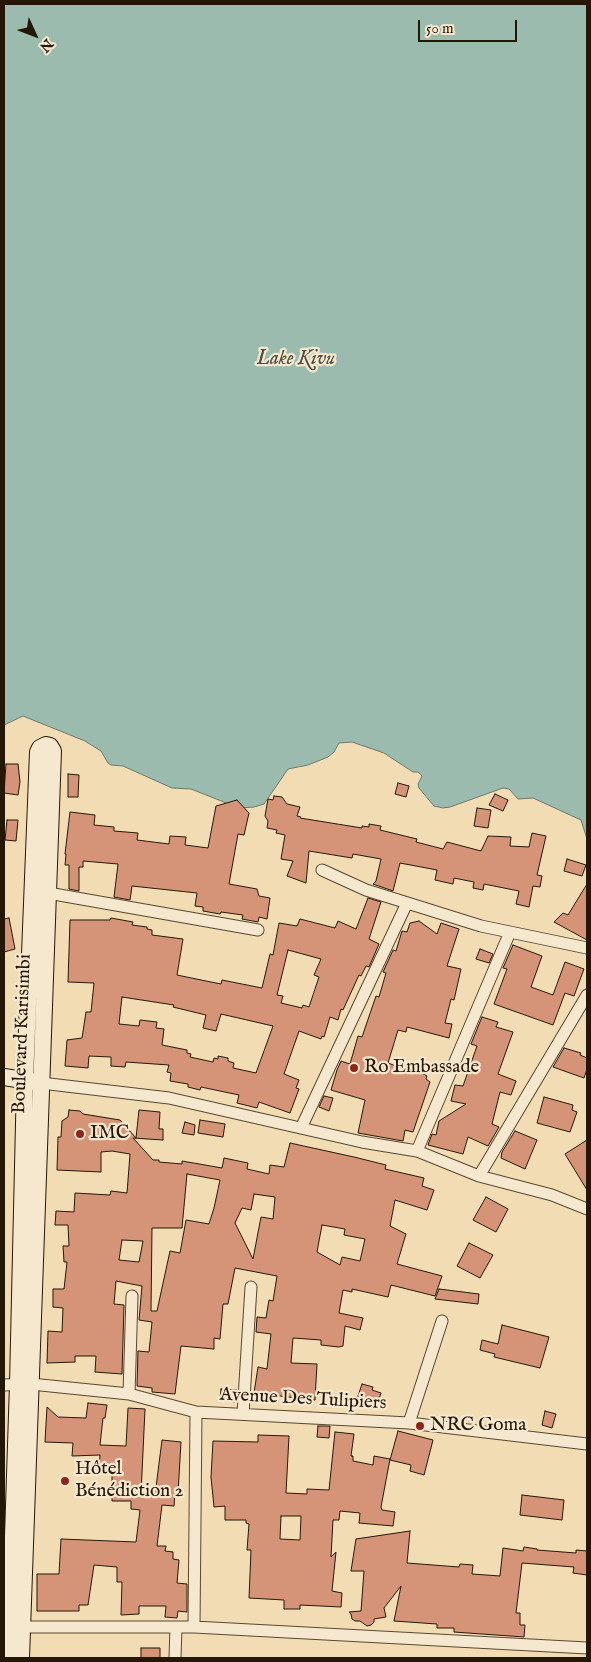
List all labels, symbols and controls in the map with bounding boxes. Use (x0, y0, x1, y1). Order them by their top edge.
north arrow (10, 10, 60, 60)
scale bar (421, 10, 520, 42)
text: 50 m (426, 19, 454, 38)
text: N (35, 35, 57, 56)
water label: Lake Kivu (257, 348, 335, 372)
street label: Boulevard Karisimbi (9, 954, 37, 1114)
place label: Ro Embassade (364, 1057, 479, 1079)
marker: Ro Embassade (348, 1062, 360, 1074)
place label: IMC (90, 1123, 129, 1145)
marker: IMC (74, 1128, 86, 1140)
street label: Avenue Des Tulipiers (219, 1384, 387, 1416)
place label: NRC Goma (430, 1415, 526, 1437)
marker: NRC Goma (414, 1420, 426, 1432)
place label: Hôtel Bénédiction 2 (75, 1459, 183, 1503)
marker: Hôtel Bénédiction 2 (59, 1475, 71, 1487)

